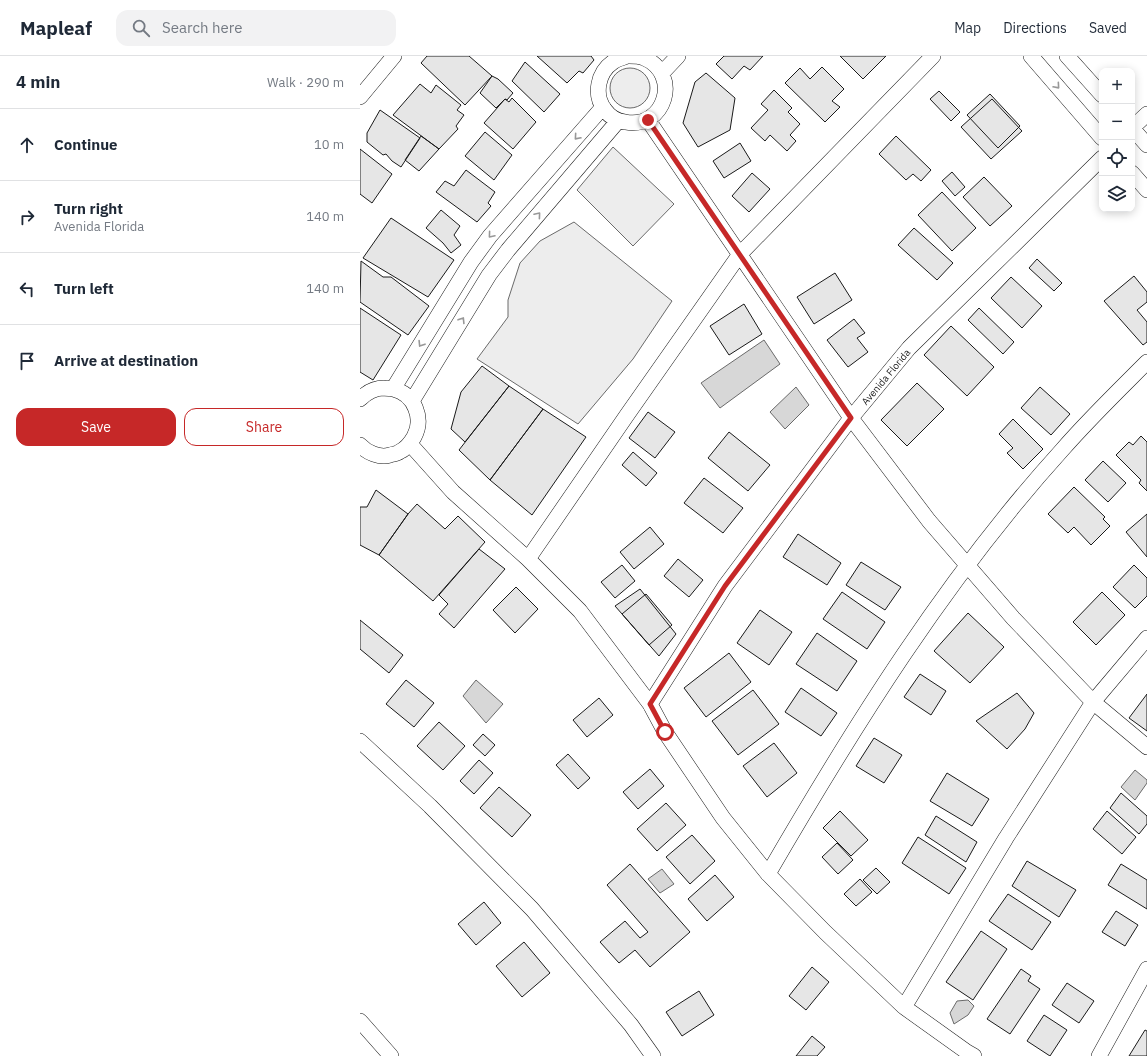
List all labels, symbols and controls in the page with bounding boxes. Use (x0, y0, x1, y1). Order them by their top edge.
search box (116, 10, 396, 46)
text: Mapleaf (20, 16, 92, 40)
icon: search (130, 17, 152, 39)
text: Search here (162, 18, 242, 37)
text: Map (954, 19, 981, 37)
text: Directions (1003, 19, 1067, 37)
text: Saved (1089, 19, 1127, 37)
map controls (1099, 68, 1135, 212)
button: + (1099, 68, 1135, 104)
text: 4 min (16, 71, 60, 93)
text: Walk · 290 m (267, 74, 344, 91)
one-way arrow (1052, 81, 1059, 88)
button: − (1099, 104, 1135, 140)
route end (639, 111, 657, 129)
one-way arrow (574, 132, 581, 140)
icon: ahead (16, 134, 38, 156)
text: Continue (54, 135, 118, 154)
text: 10 m (314, 136, 344, 153)
button: locate (1099, 140, 1135, 176)
button: layers (1099, 176, 1135, 212)
text: Turn right (54, 199, 123, 218)
icon: right (16, 206, 38, 228)
text: 140 m (306, 208, 344, 225)
one-way arrow (533, 212, 540, 220)
text: Avenida Florida (54, 218, 144, 235)
one-way arrow (489, 230, 496, 237)
icon: left (16, 278, 38, 300)
text: Turn left (54, 279, 114, 298)
text: 140 m (306, 280, 344, 297)
one-way arrow (457, 317, 464, 324)
one-way arrow (418, 340, 425, 347)
street label: Avenida Florida (859, 346, 914, 408)
icon: arrive (16, 350, 38, 372)
text: Arrive at destination (54, 351, 198, 370)
button: Save (16, 408, 176, 446)
button: Share (184, 408, 344, 446)
route start (656, 723, 674, 741)

